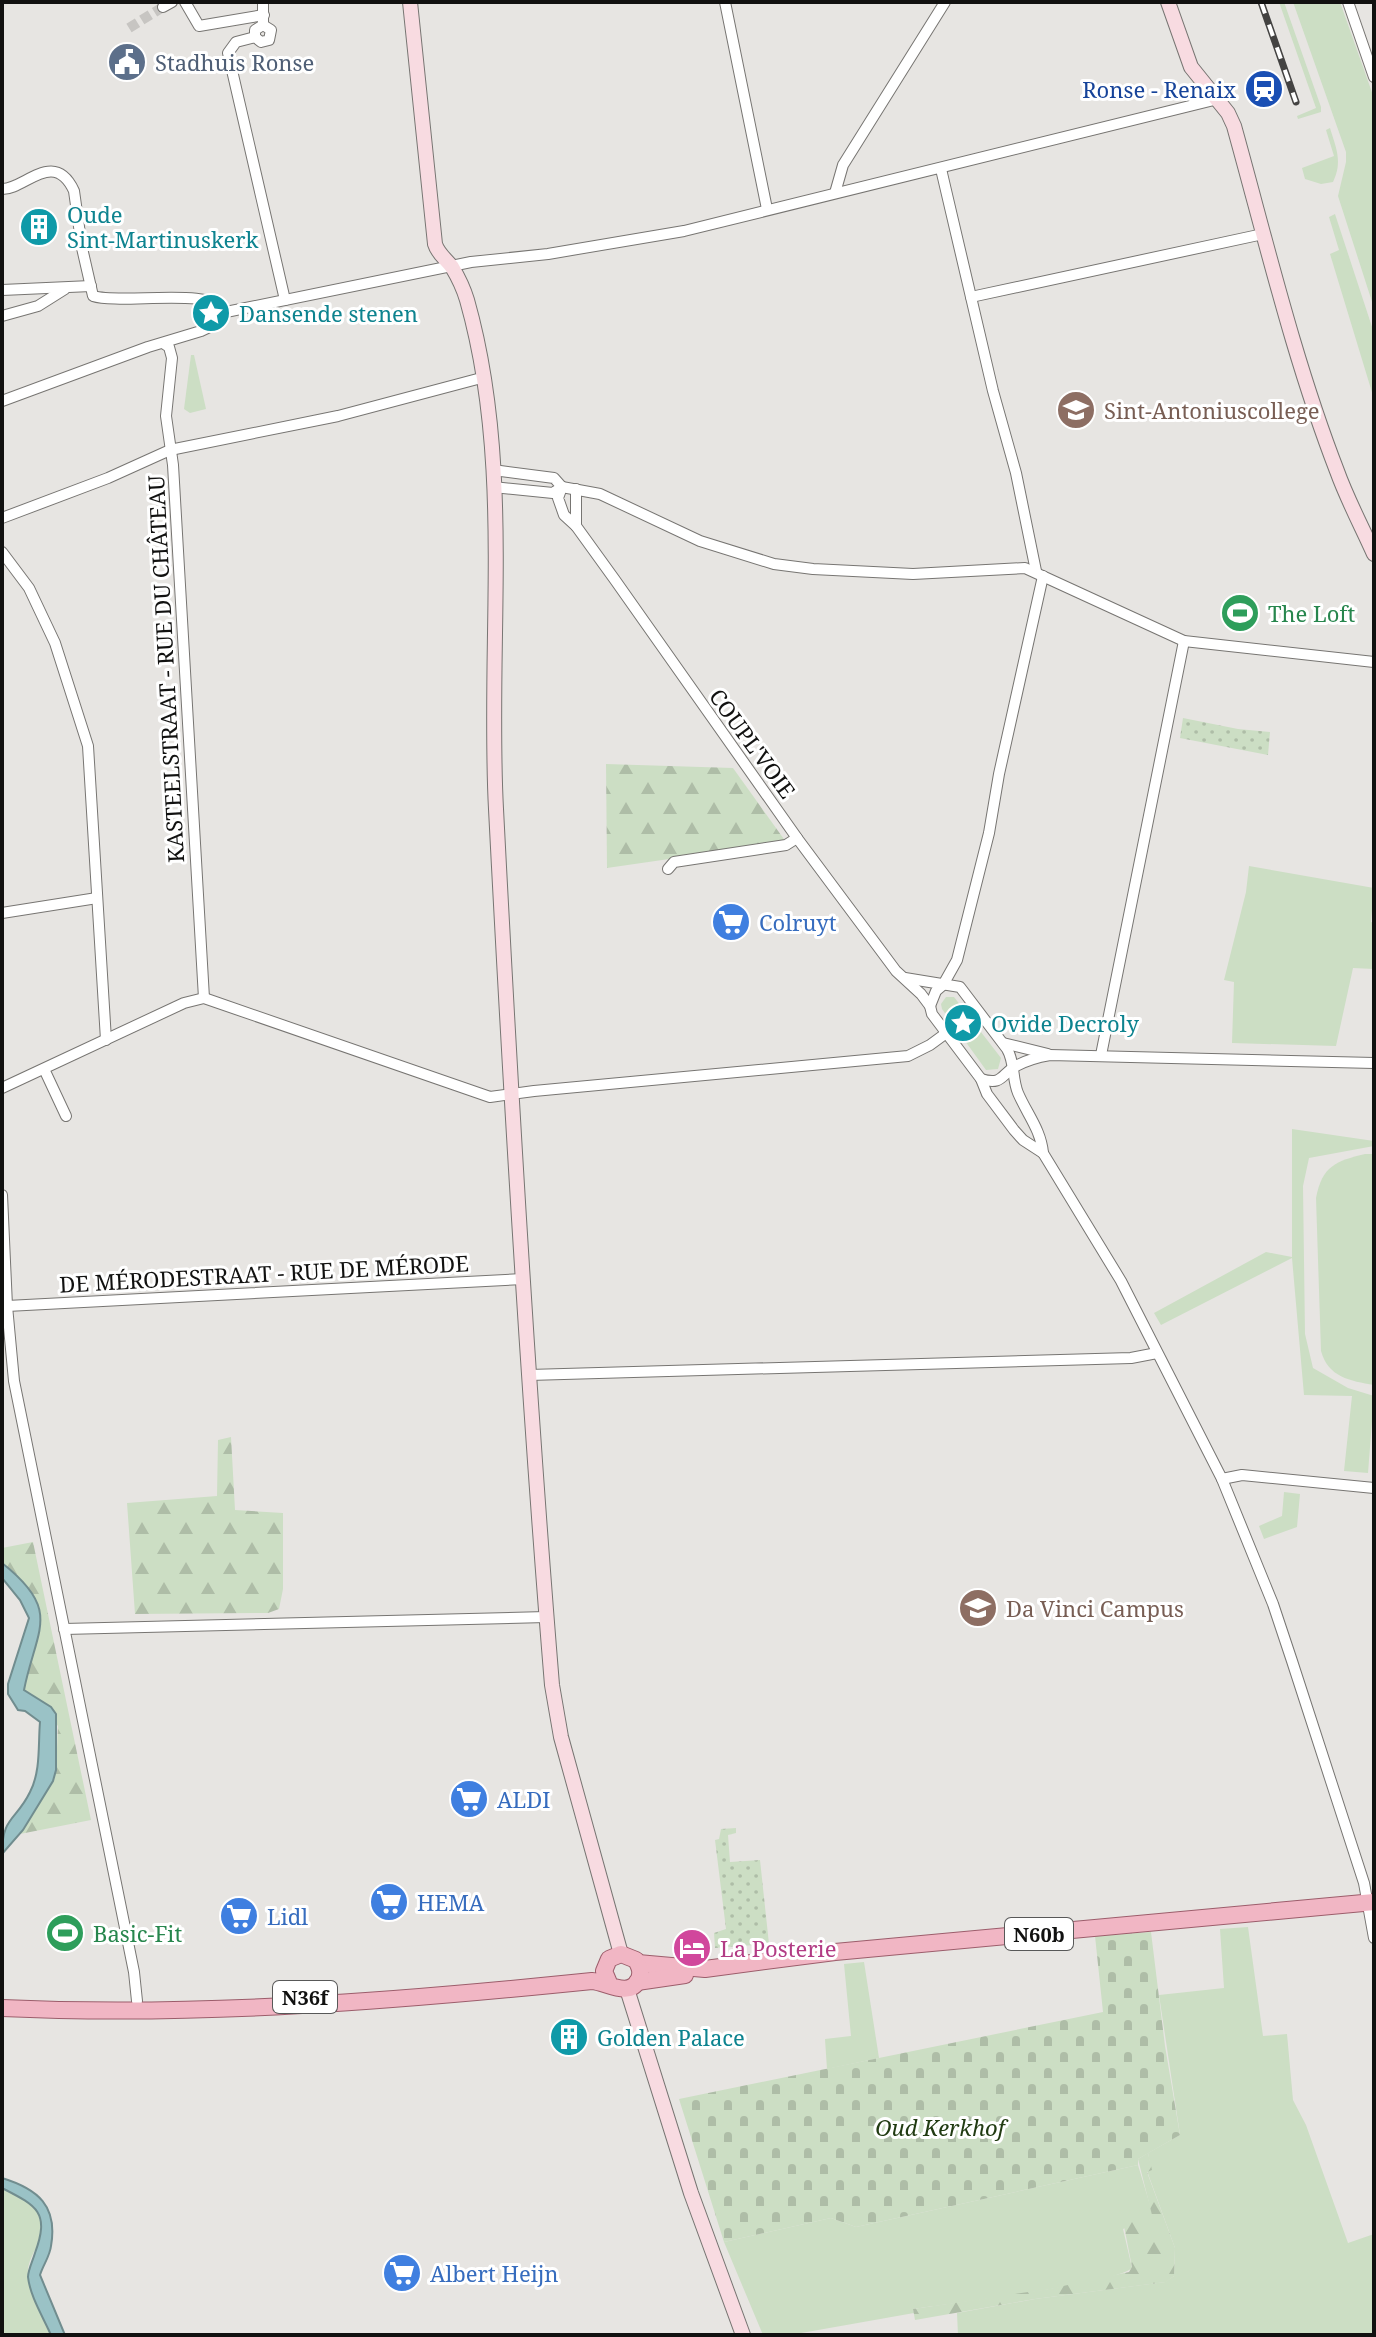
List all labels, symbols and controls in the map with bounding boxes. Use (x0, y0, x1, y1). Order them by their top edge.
public building icon: Stadhuis Ronse (106, 41, 148, 83)
place label: Stadhuis Ronse (155, 47, 314, 77)
station icon: Ronse - Renaix (1243, 68, 1285, 110)
place label: Ronse - Renaix (1082, 74, 1236, 104)
place label: Oude Sint-Martinuskerk (67, 199, 259, 254)
building icon: Oude Sint-Martinuskerk (18, 206, 60, 248)
place icon: Dansende stenen (190, 292, 232, 334)
place label: Dansende stenen (239, 298, 418, 328)
school or university icon: Sint-Antoniuscollege (1055, 389, 1097, 431)
place label: Sint-Antoniuscollege (1104, 395, 1320, 425)
street label: KASTEELSTRAAT - RUE DU CHÂTEAU (140, 474, 190, 864)
sports icon: The Loft (1219, 592, 1261, 634)
place label: The Loft (1268, 598, 1355, 628)
street label: COUPL'VOIE (703, 682, 803, 804)
supermarket icon: Colruyt (710, 901, 752, 943)
place label: Colruyt (759, 907, 837, 937)
place icon: Ovide Decroly (942, 1002, 984, 1044)
place label: Ovide Decroly (991, 1008, 1140, 1038)
street label: DE MÉRODESTRAAT - RUE DE MÉRODE (59, 1247, 469, 1299)
school or university icon: Da Vinci Campus (957, 1587, 999, 1629)
place label: Da Vinci Campus (1006, 1593, 1184, 1623)
supermarket icon: ALDI (448, 1778, 490, 1820)
place label: ALDI (497, 1784, 550, 1814)
supermarket icon: HEMA (368, 1881, 410, 1923)
place label: HEMA (417, 1887, 485, 1917)
supermarket icon: Lidl (218, 1895, 260, 1937)
place label: Lidl (267, 1901, 308, 1931)
sports icon: Basic-Fit (44, 1912, 86, 1954)
place label: Basic-Fit (93, 1918, 182, 1948)
road number: N60b (1005, 1918, 1073, 1950)
hotel icon: La Posterie (671, 1927, 713, 1969)
place label: La Posterie (720, 1933, 836, 1963)
road number: N36f (273, 1981, 337, 2013)
building icon: Golden Palace (548, 2016, 590, 2058)
place label: Golden Palace (597, 2022, 745, 2052)
park label: Oud Kerkhof (875, 2112, 1009, 2142)
supermarket icon: Albert Heijn (381, 2252, 423, 2294)
place label: Albert Heijn (430, 2258, 558, 2288)

